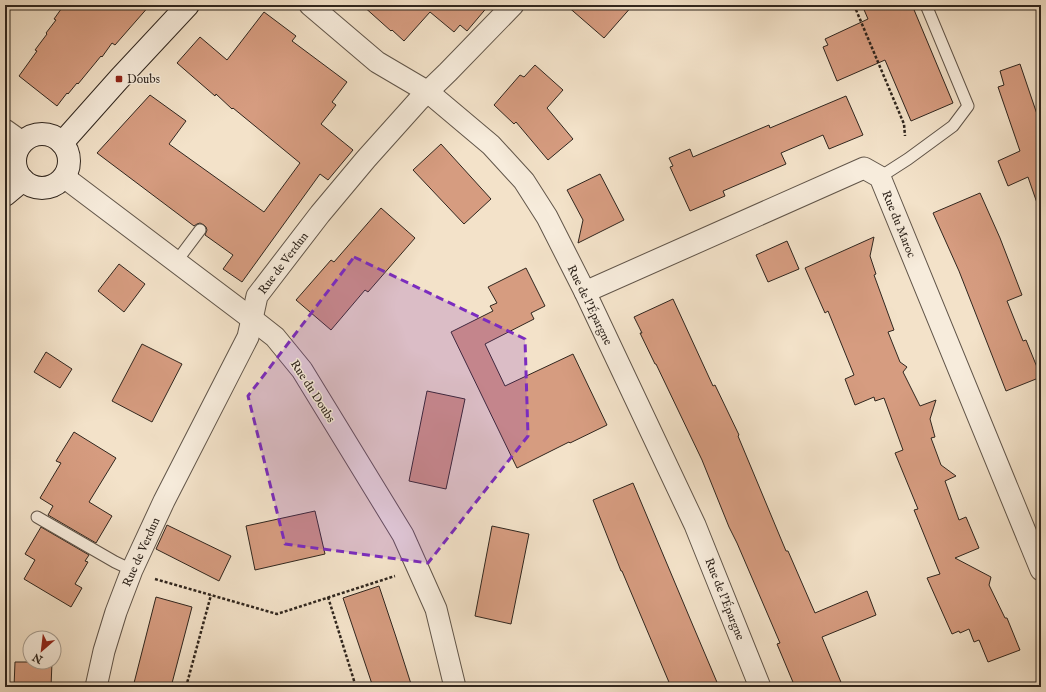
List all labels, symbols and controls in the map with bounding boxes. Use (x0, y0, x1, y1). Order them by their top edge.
place label: Doubs (127, 72, 160, 87)
marker: Doubs (114, 74, 124, 84)
street label: Rue du Maroc (878, 188, 919, 260)
street label: Rue de Verdun (255, 229, 312, 297)
street label: Rue de l'Épargne (563, 262, 617, 349)
street label: Rue du Doubs (287, 357, 338, 425)
street label: Rue de Verdun (120, 515, 164, 589)
street label: Rue de l'Épargne (700, 556, 749, 643)
north arrow (22, 630, 62, 670)
text: N (30, 649, 46, 667)

